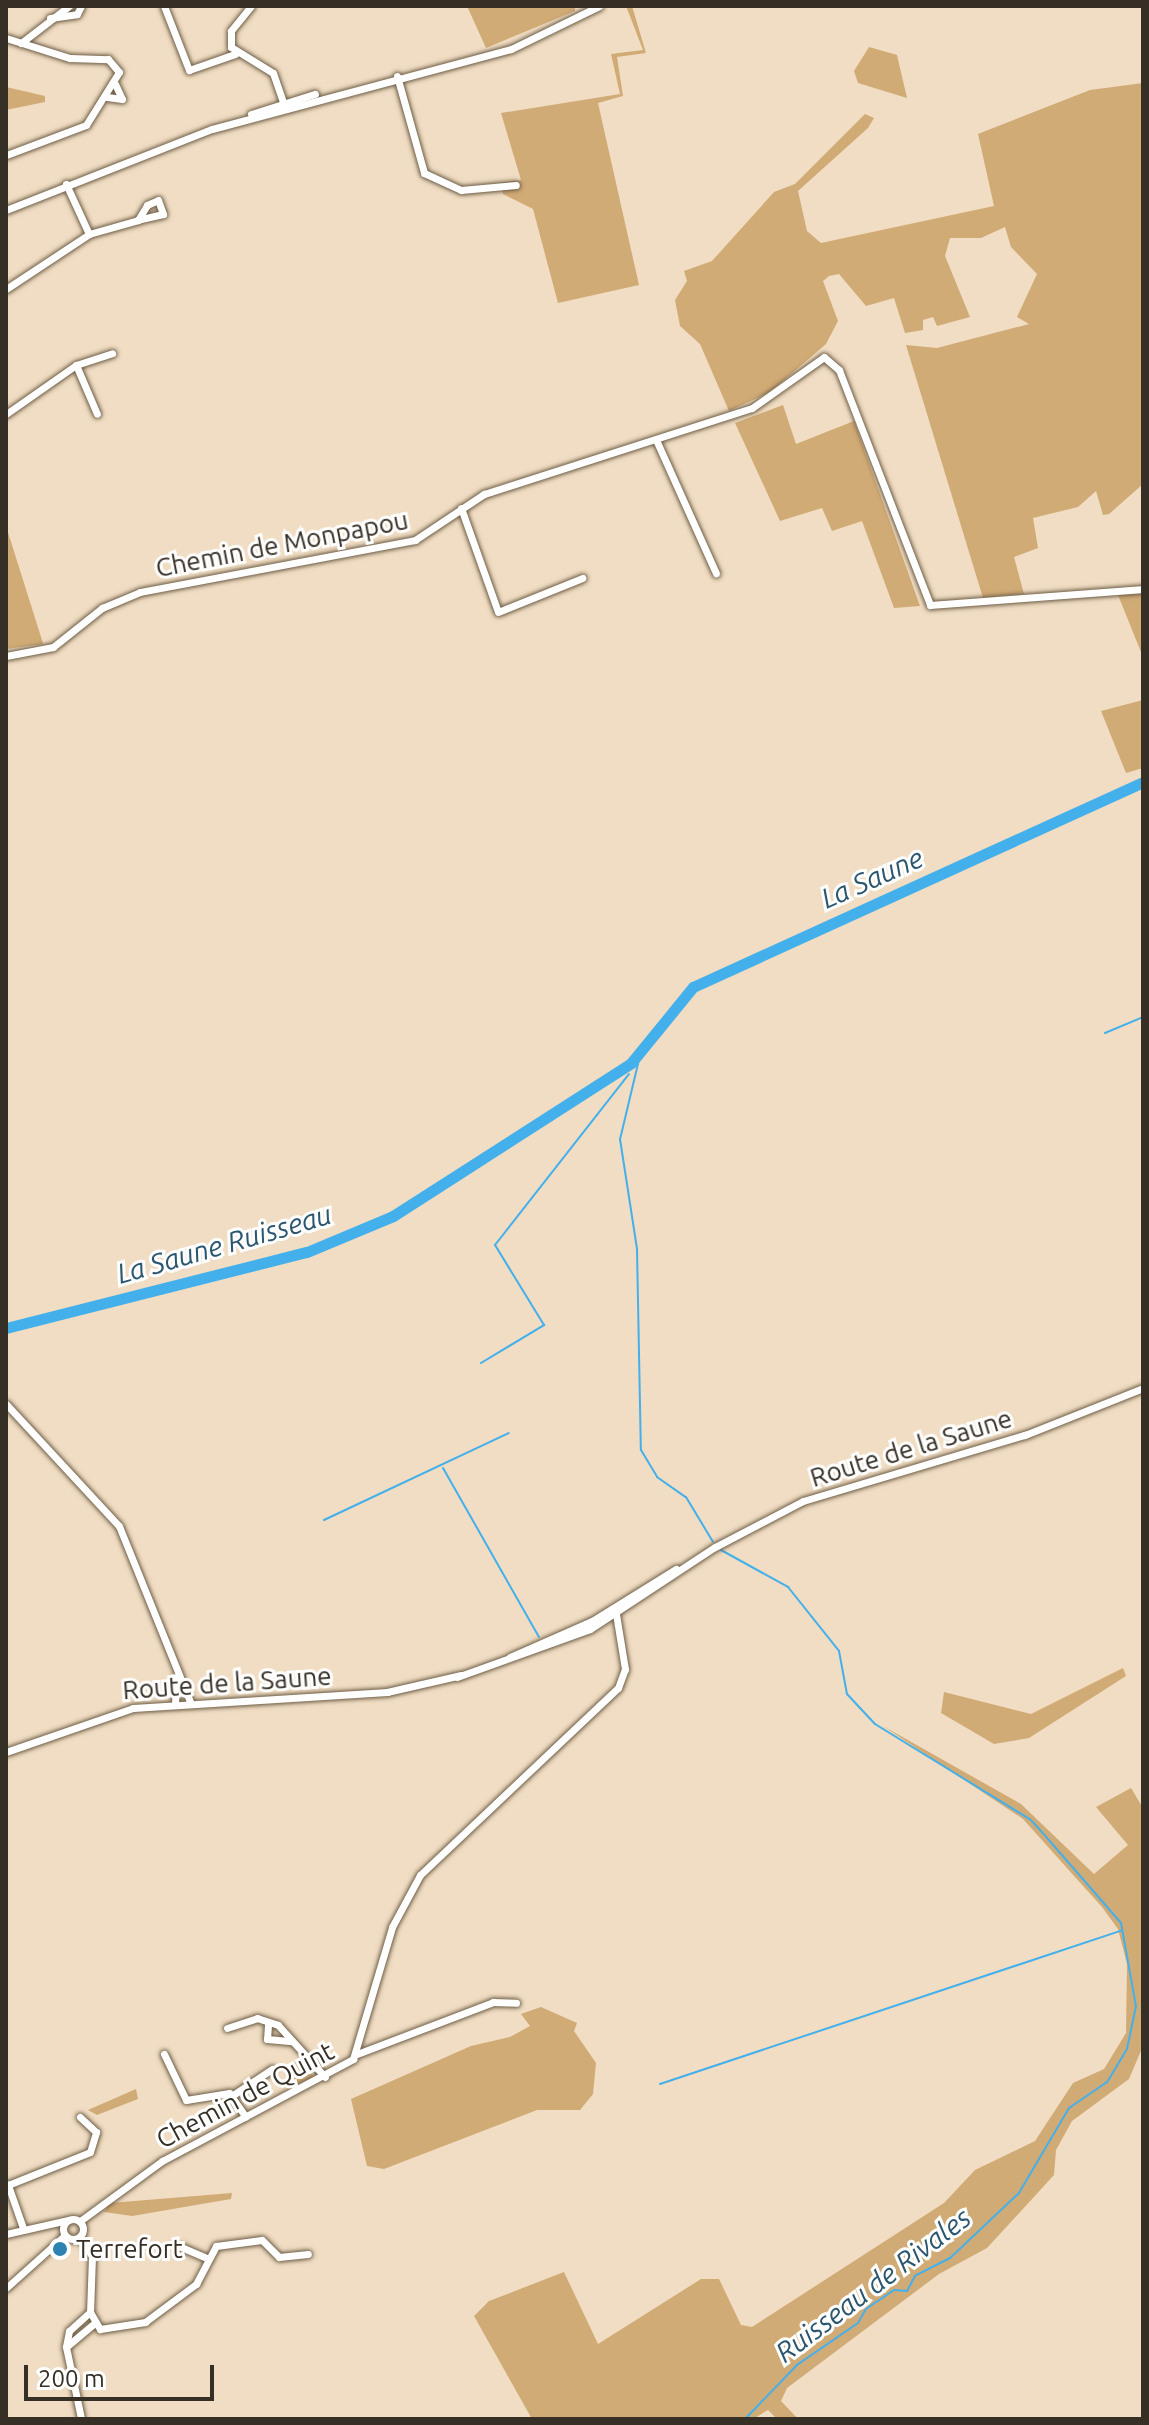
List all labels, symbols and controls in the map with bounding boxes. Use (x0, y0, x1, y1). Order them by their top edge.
street label: Chemin de Monpapou (153, 504, 411, 584)
water label: La Saune (816, 841, 928, 915)
water label: La Saune Ruisseau (113, 1197, 335, 1291)
street label: Route de la Saune (806, 1402, 1016, 1494)
street label: Route de la Saune (121, 1660, 333, 1706)
street label: Chemin de Quint (151, 2035, 339, 2155)
water label: Ruisseau de Rivales (769, 2201, 977, 2369)
place label: Terrefort (76, 2233, 183, 2265)
marker: Terrefort (51, 2240, 69, 2258)
scale bar (28, 2349, 218, 2399)
text: 200 m (38, 2365, 105, 2392)

